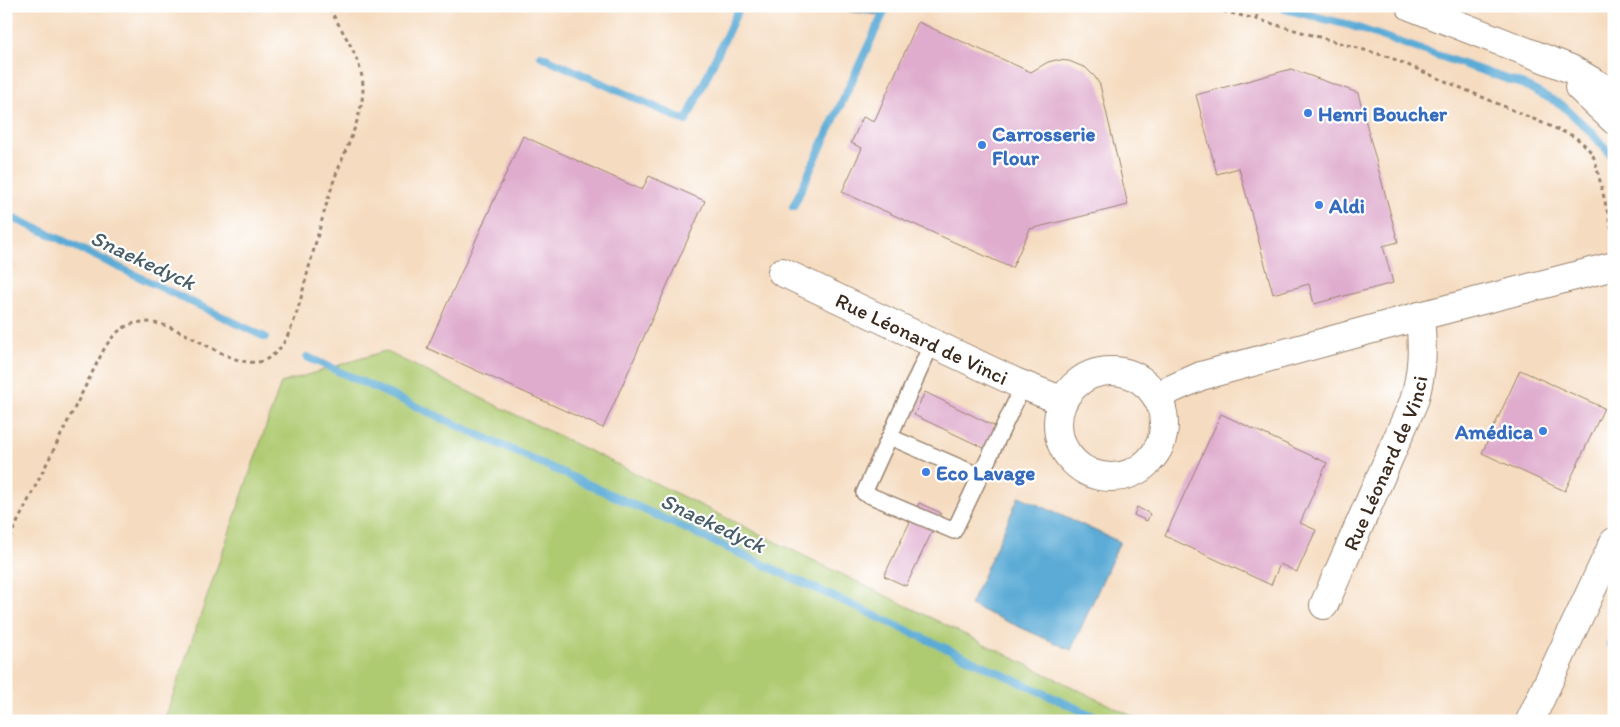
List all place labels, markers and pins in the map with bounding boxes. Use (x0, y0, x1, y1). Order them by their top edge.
place label: Henri Boucher (1318, 101, 1448, 126)
marker: Henri Boucher (1302, 107, 1314, 119)
place label: Carrosserie Flour (992, 121, 1096, 170)
marker: Carrosserie Flour (976, 139, 988, 151)
place label: Aldi (1328, 193, 1365, 218)
marker: Aldi (1313, 199, 1325, 211)
place label: Amédica (1454, 419, 1534, 444)
marker: Amédica (1537, 425, 1549, 437)
place label: Eco Lavage (936, 460, 1035, 486)
marker: Eco Lavage (920, 466, 932, 478)

